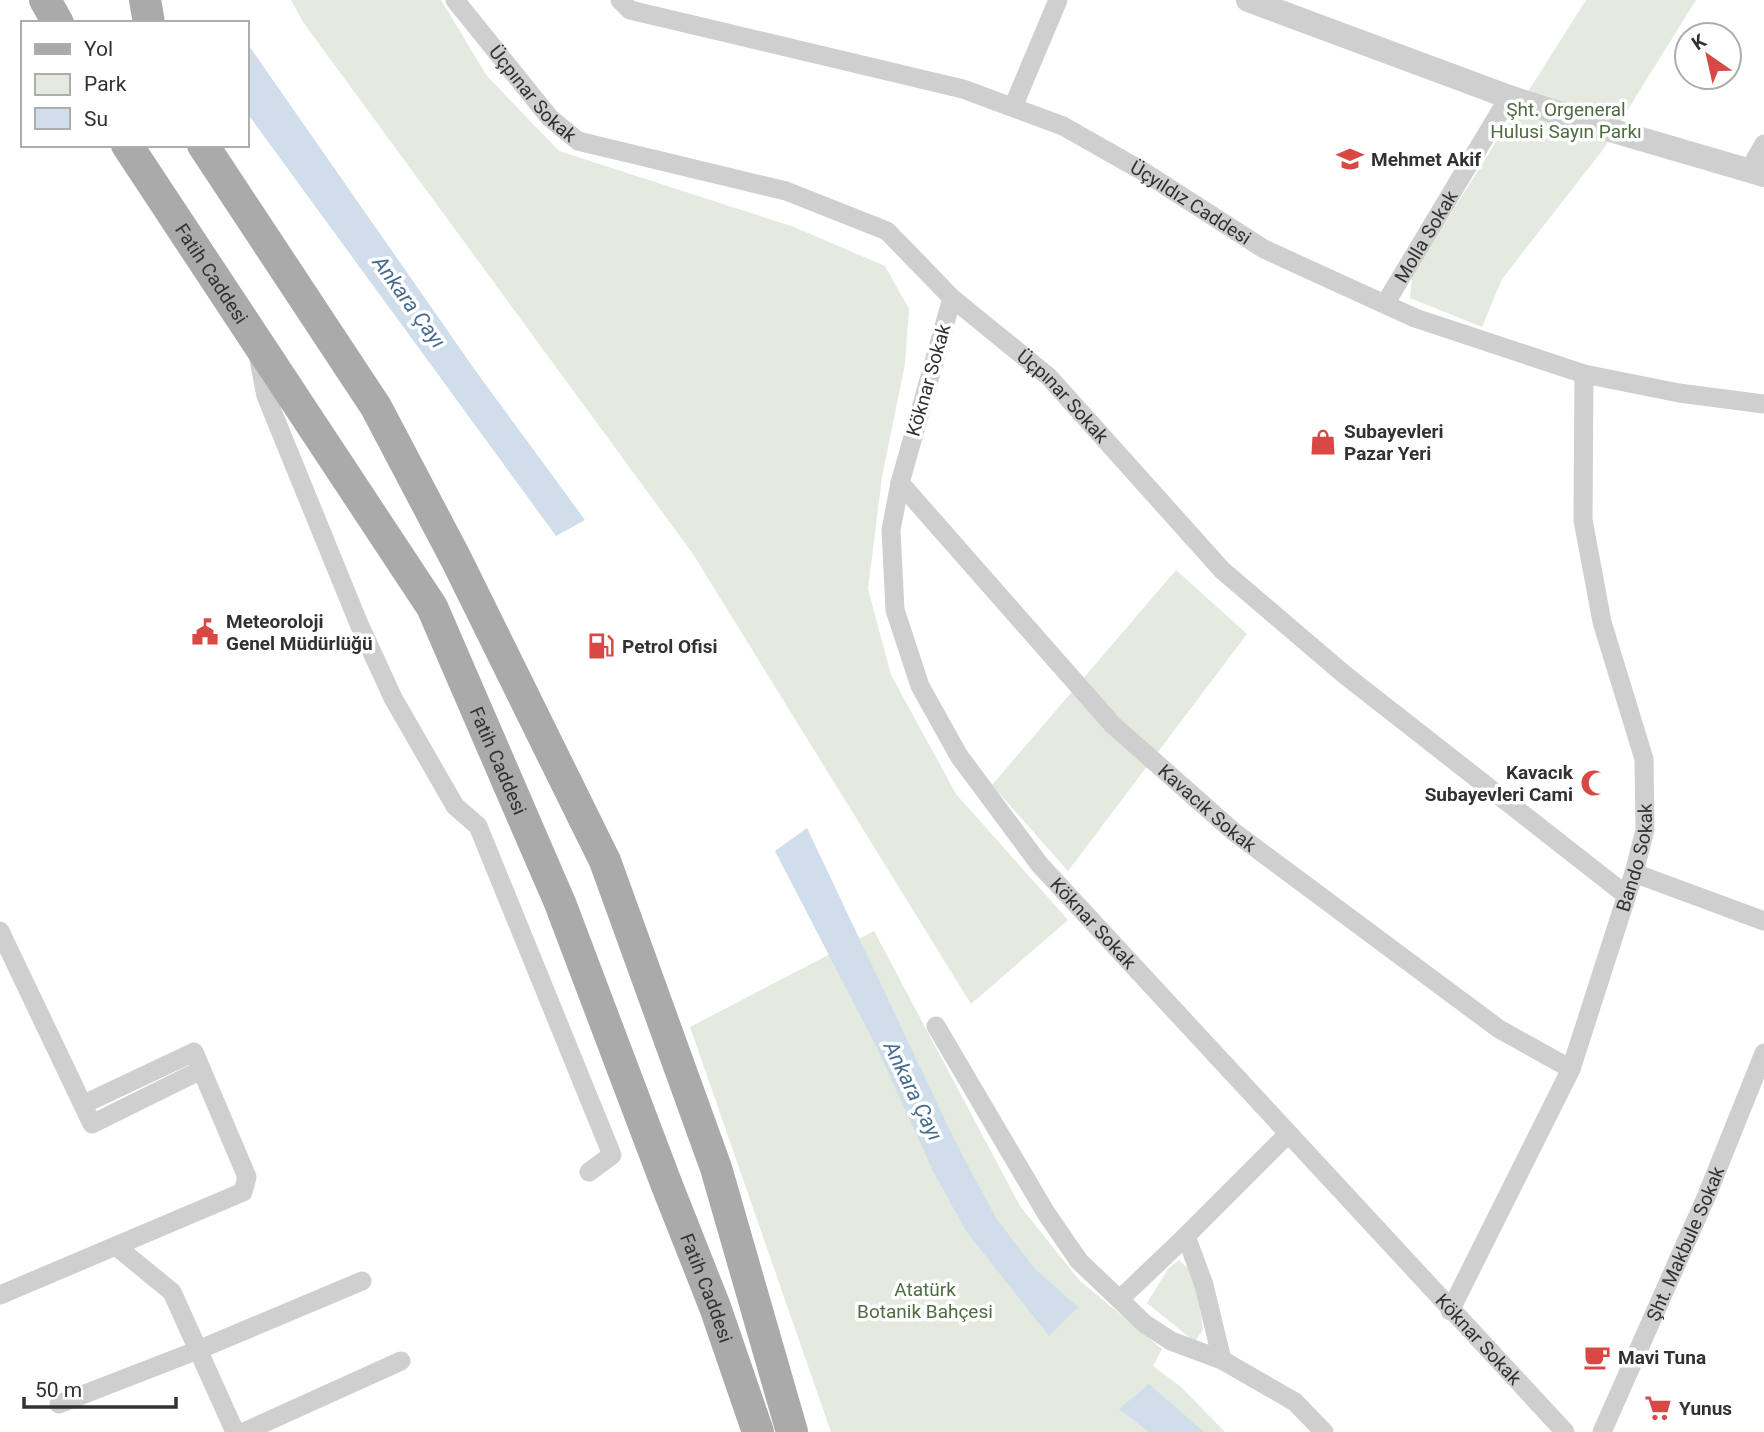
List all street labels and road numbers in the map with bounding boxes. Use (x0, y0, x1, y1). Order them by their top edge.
street label: Üçpınar Sokak (484, 41, 581, 147)
street label: Üçyıldız Caddesi (1126, 156, 1255, 250)
street label: Molla Sokak (1390, 186, 1463, 287)
street label: Fatih Caddesi (170, 219, 253, 328)
street label: Köknar Sokak (901, 321, 956, 439)
street label: Üçpınar Sokak (1012, 345, 1113, 448)
street label: Fatih Caddesi (465, 703, 531, 818)
street label: Kavacık Sokak (1153, 759, 1261, 857)
street label: Bando Sokak (1611, 803, 1657, 915)
street label: Köknar Sokak (1045, 873, 1141, 974)
street label: Şht. Makbule Sokak (1642, 1163, 1729, 1325)
street label: Fatih Caddesi (675, 1230, 737, 1346)
street label: Köknar Sokak (1431, 1289, 1527, 1390)

